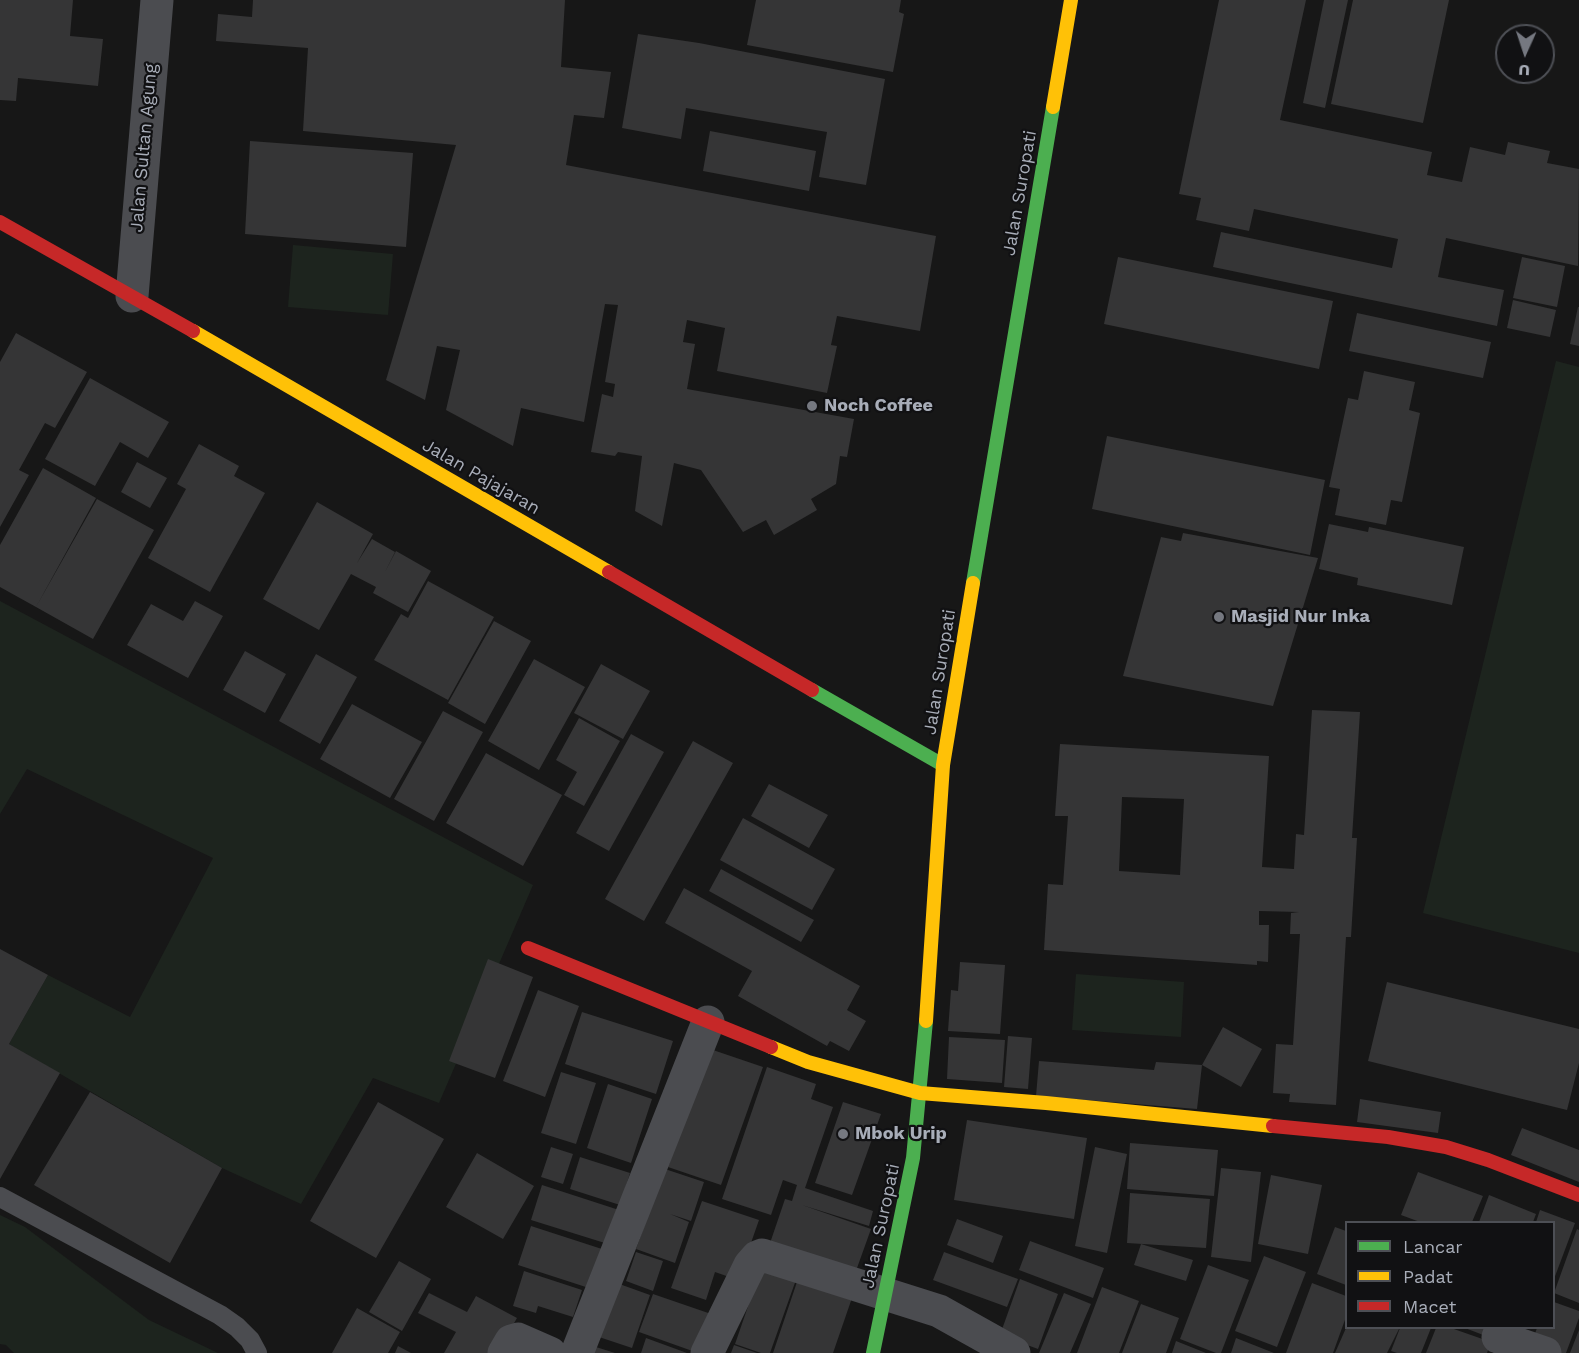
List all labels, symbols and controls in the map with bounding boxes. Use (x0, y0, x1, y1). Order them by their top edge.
north arrow (1495, 24, 1555, 84)
text: U (1518, 61, 1530, 80)
street label: Jalan Sultan Agung (126, 63, 162, 233)
street label: Jalan Suropati (998, 129, 1042, 257)
place label: Noch Coffee (824, 395, 933, 417)
marker: Noch Coffee (805, 399, 819, 413)
street label: Jalan Pajajaran (418, 435, 544, 519)
place label: Masjid Nur Inka (1231, 606, 1370, 628)
street label: Jalan Suropati (919, 608, 961, 736)
marker: Masjid Nur Inka (1212, 610, 1226, 624)
place label: Mbok Urip (855, 1123, 947, 1145)
marker: Mbok Urip (836, 1127, 850, 1141)
street label: Jalan Suropati (857, 1162, 905, 1290)
legend (1345, 1221, 1555, 1329)
text: Lancar (1403, 1236, 1463, 1257)
text: Padat (1403, 1266, 1453, 1287)
text: Macet (1403, 1296, 1456, 1317)

